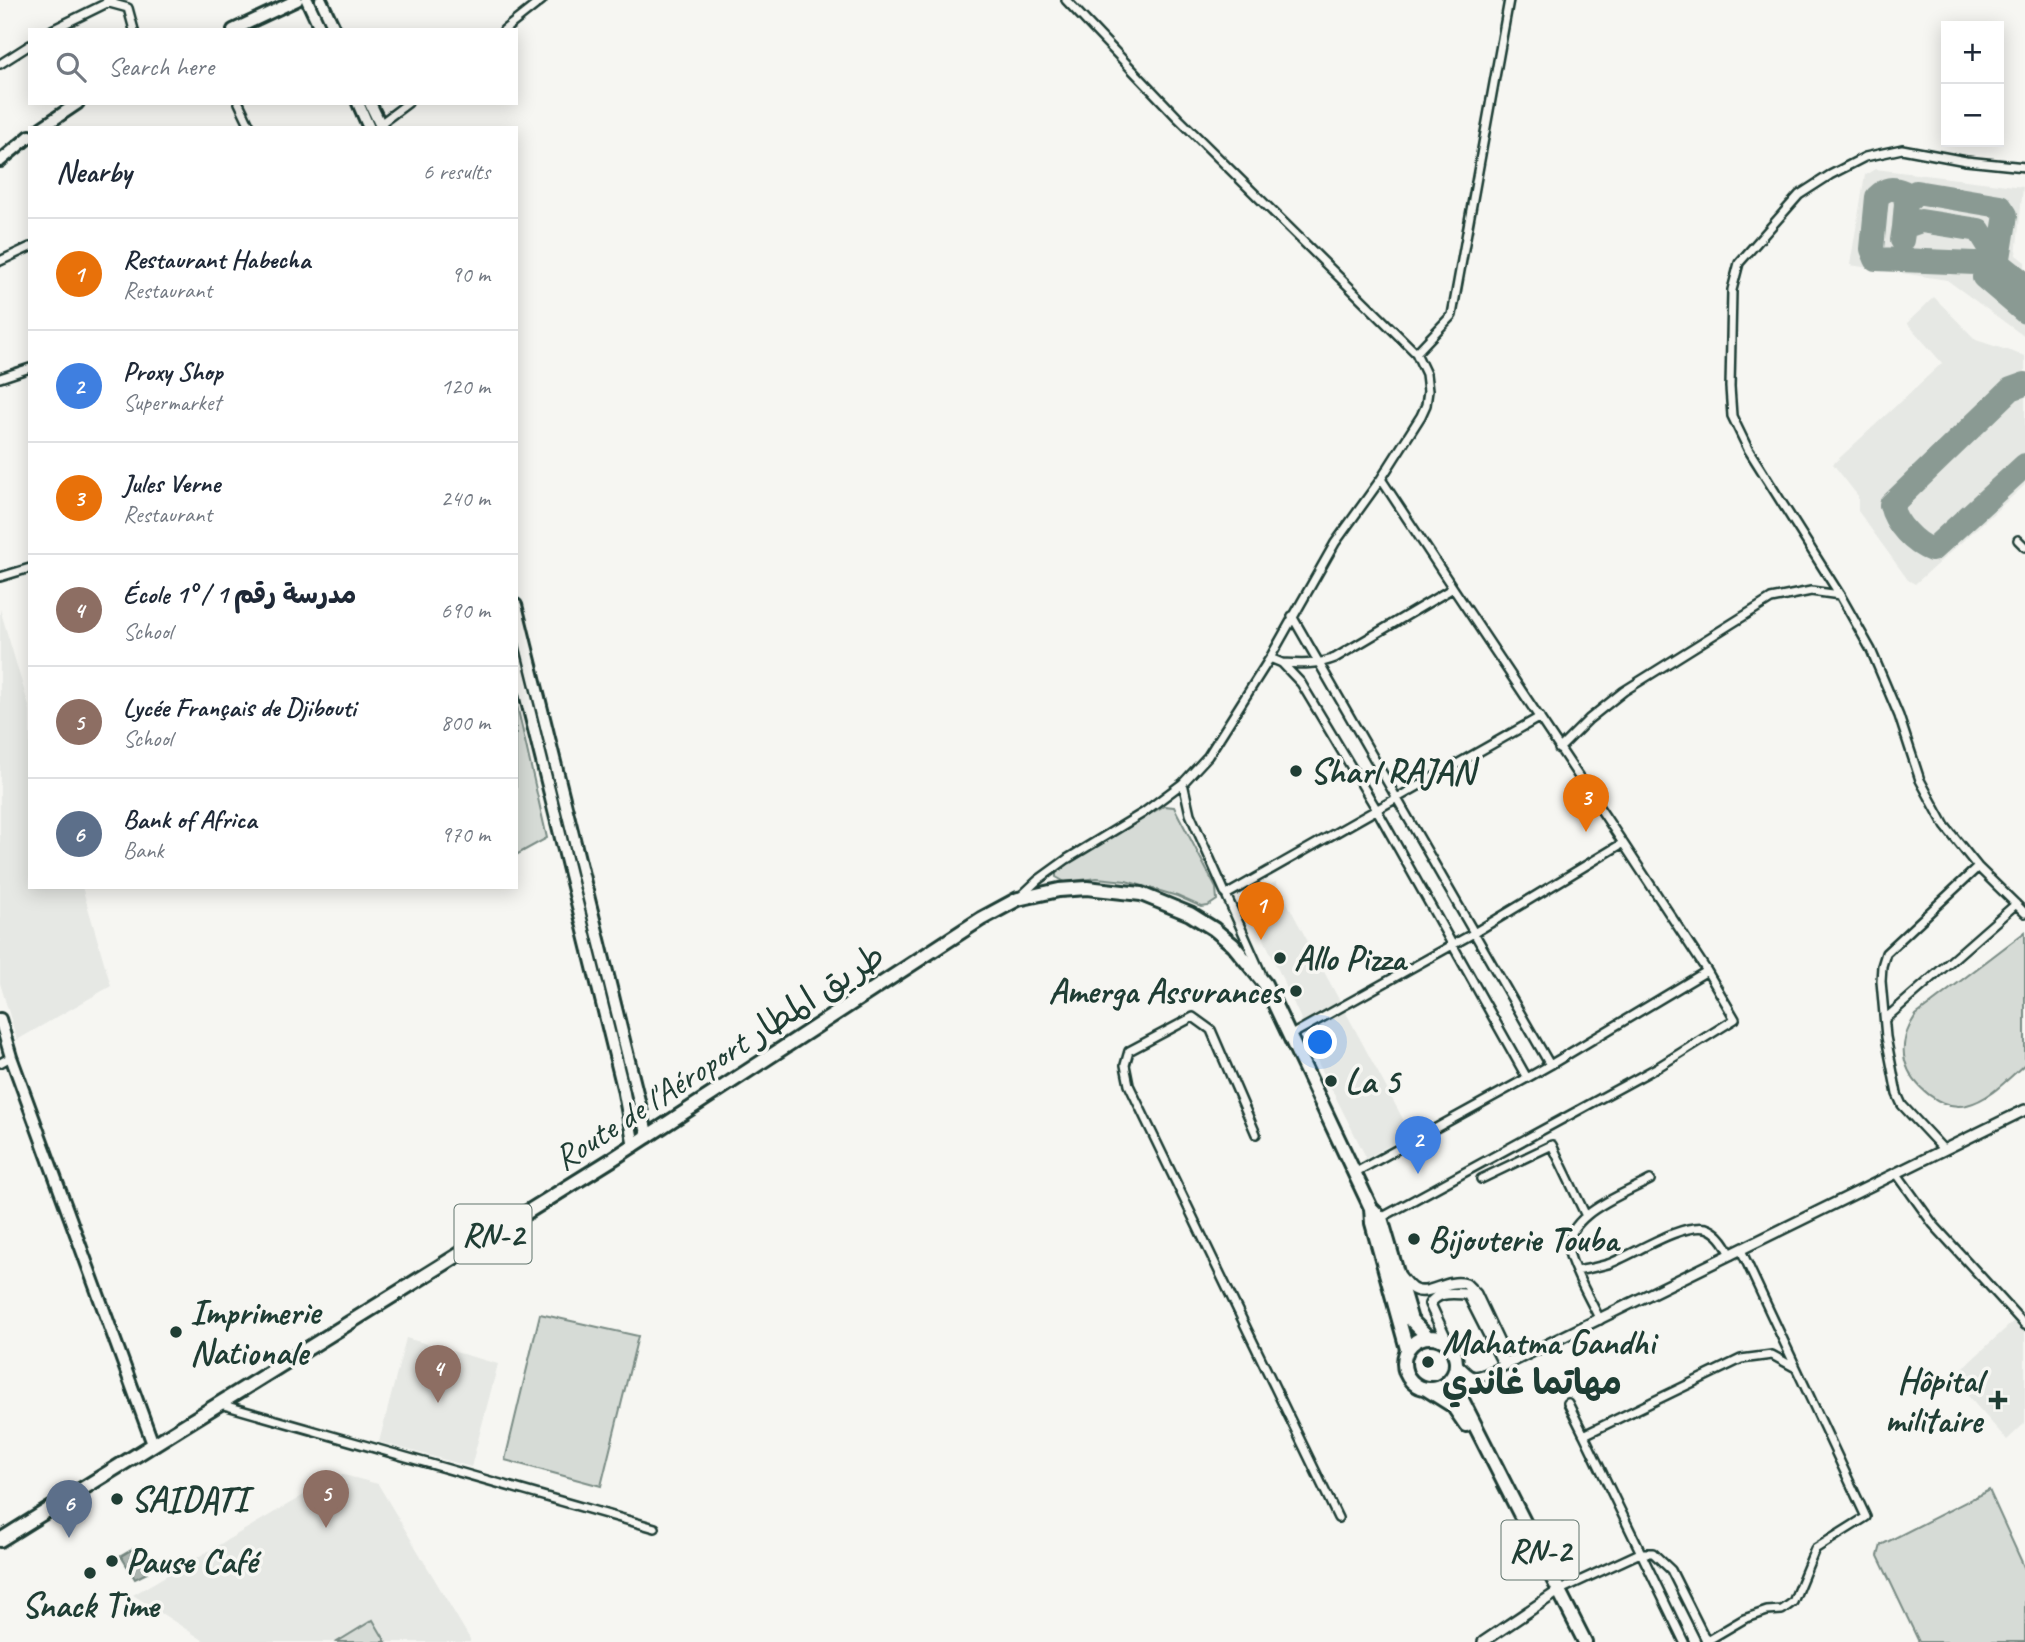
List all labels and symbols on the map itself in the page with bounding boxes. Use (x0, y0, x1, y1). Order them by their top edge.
place label: Sharl RAJAN (1310, 749, 1479, 794)
marker: Sharl RAJAN (1288, 763, 1304, 779)
pin: 3 (1563, 774, 1609, 832)
pin: 1 (1238, 882, 1284, 940)
street label: Route de l'Aéroport طريق المطار (545, 932, 894, 1180)
place label: Allo Pizza (1294, 936, 1409, 981)
marker: Allo Pizza (1272, 950, 1288, 966)
place label: Amerga Assurances (1049, 969, 1286, 1014)
marker: Amerga Assurances (1288, 983, 1304, 999)
your location (1303, 1025, 1337, 1059)
place label: La 5 (1345, 1059, 1402, 1104)
marker: La 5 (1323, 1073, 1339, 1089)
pin: 2 (1395, 1116, 1441, 1174)
road number: RN-2 (454, 1204, 532, 1264)
place label: Bijouterie Touba (1428, 1217, 1622, 1262)
marker: Bijouterie Touba (1406, 1231, 1422, 1247)
place label: Imprimerie Nationale (190, 1290, 323, 1375)
place label: Mahatma Gandhi مهاتما غاندي (1442, 1320, 1659, 1408)
marker: Imprimerie Nationale (168, 1324, 184, 1340)
pin: 4 (415, 1345, 461, 1403)
marker: Mahatma Gandhi مهاتما غاندي (1420, 1354, 1436, 1370)
place label: Hôpital militaire (1885, 1358, 1989, 1443)
marker: Hôpital militaire (1988, 1390, 2008, 1410)
pin: 5 (303, 1470, 349, 1528)
place label: SAIDATI (131, 1477, 255, 1522)
pin: 6 (46, 1480, 92, 1538)
marker: SAIDATI (109, 1491, 125, 1507)
road number: RN-2 (1502, 1520, 1578, 1580)
place label: Pause Café (126, 1539, 262, 1584)
marker: Pause Café (104, 1553, 120, 1569)
marker: Snack Time (82, 1565, 98, 1581)
place label: Snack Time (22, 1583, 161, 1628)

